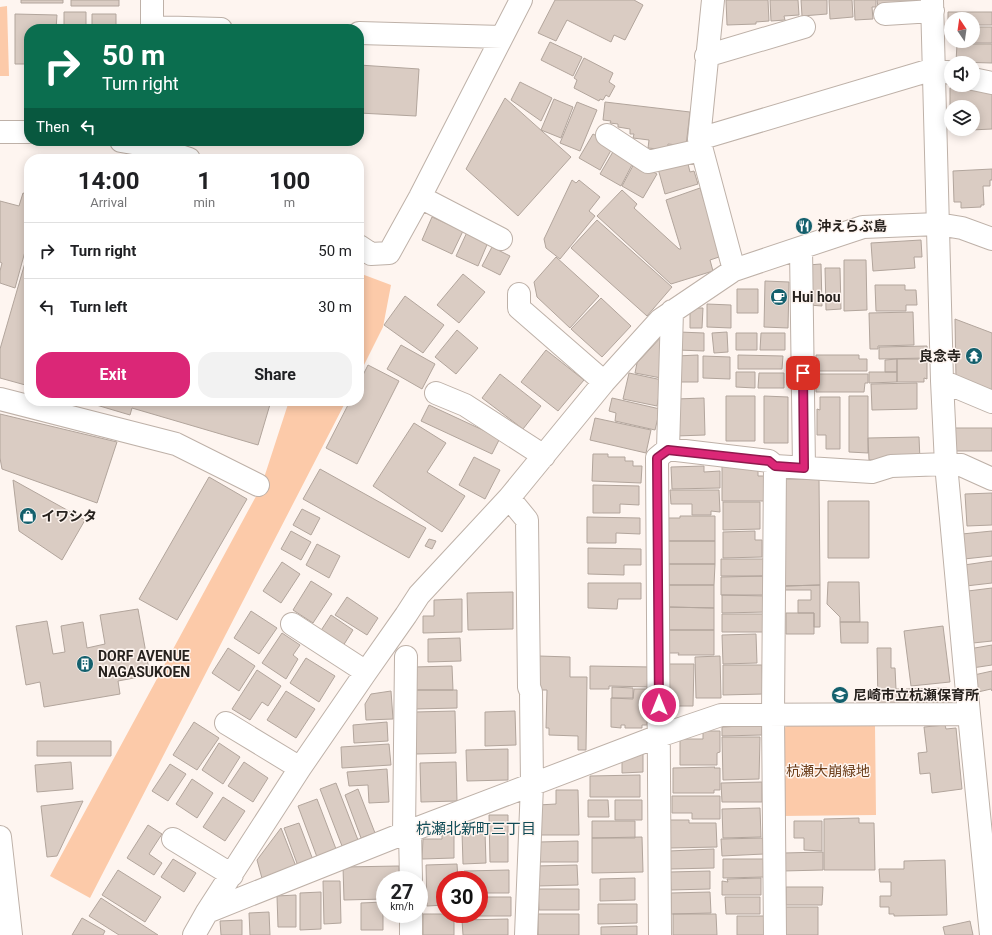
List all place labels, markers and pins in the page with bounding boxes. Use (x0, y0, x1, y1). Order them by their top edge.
restaurant icon: 沖えらぶ島 (794, 216, 814, 236)
place label: 沖えらぶ島 (817, 218, 887, 234)
cafe icon: Hui hou (769, 287, 789, 307)
place label: Hui hou (792, 289, 841, 305)
temple icon: 良念寺 (964, 346, 984, 366)
place label: 良念寺 (919, 348, 961, 364)
pin (786, 356, 820, 390)
shop icon: イワシタ (18, 506, 38, 526)
place label: イワシタ (41, 508, 97, 524)
place label: DORF AVENUE NAGASUKOEN (98, 648, 190, 680)
building icon: DORF AVENUE NAGASUKOEN (75, 654, 95, 674)
school or university icon: 尼崎市立杭瀬保育所 (830, 685, 850, 705)
place label: 尼崎市立杭瀬保育所 (853, 687, 979, 703)

